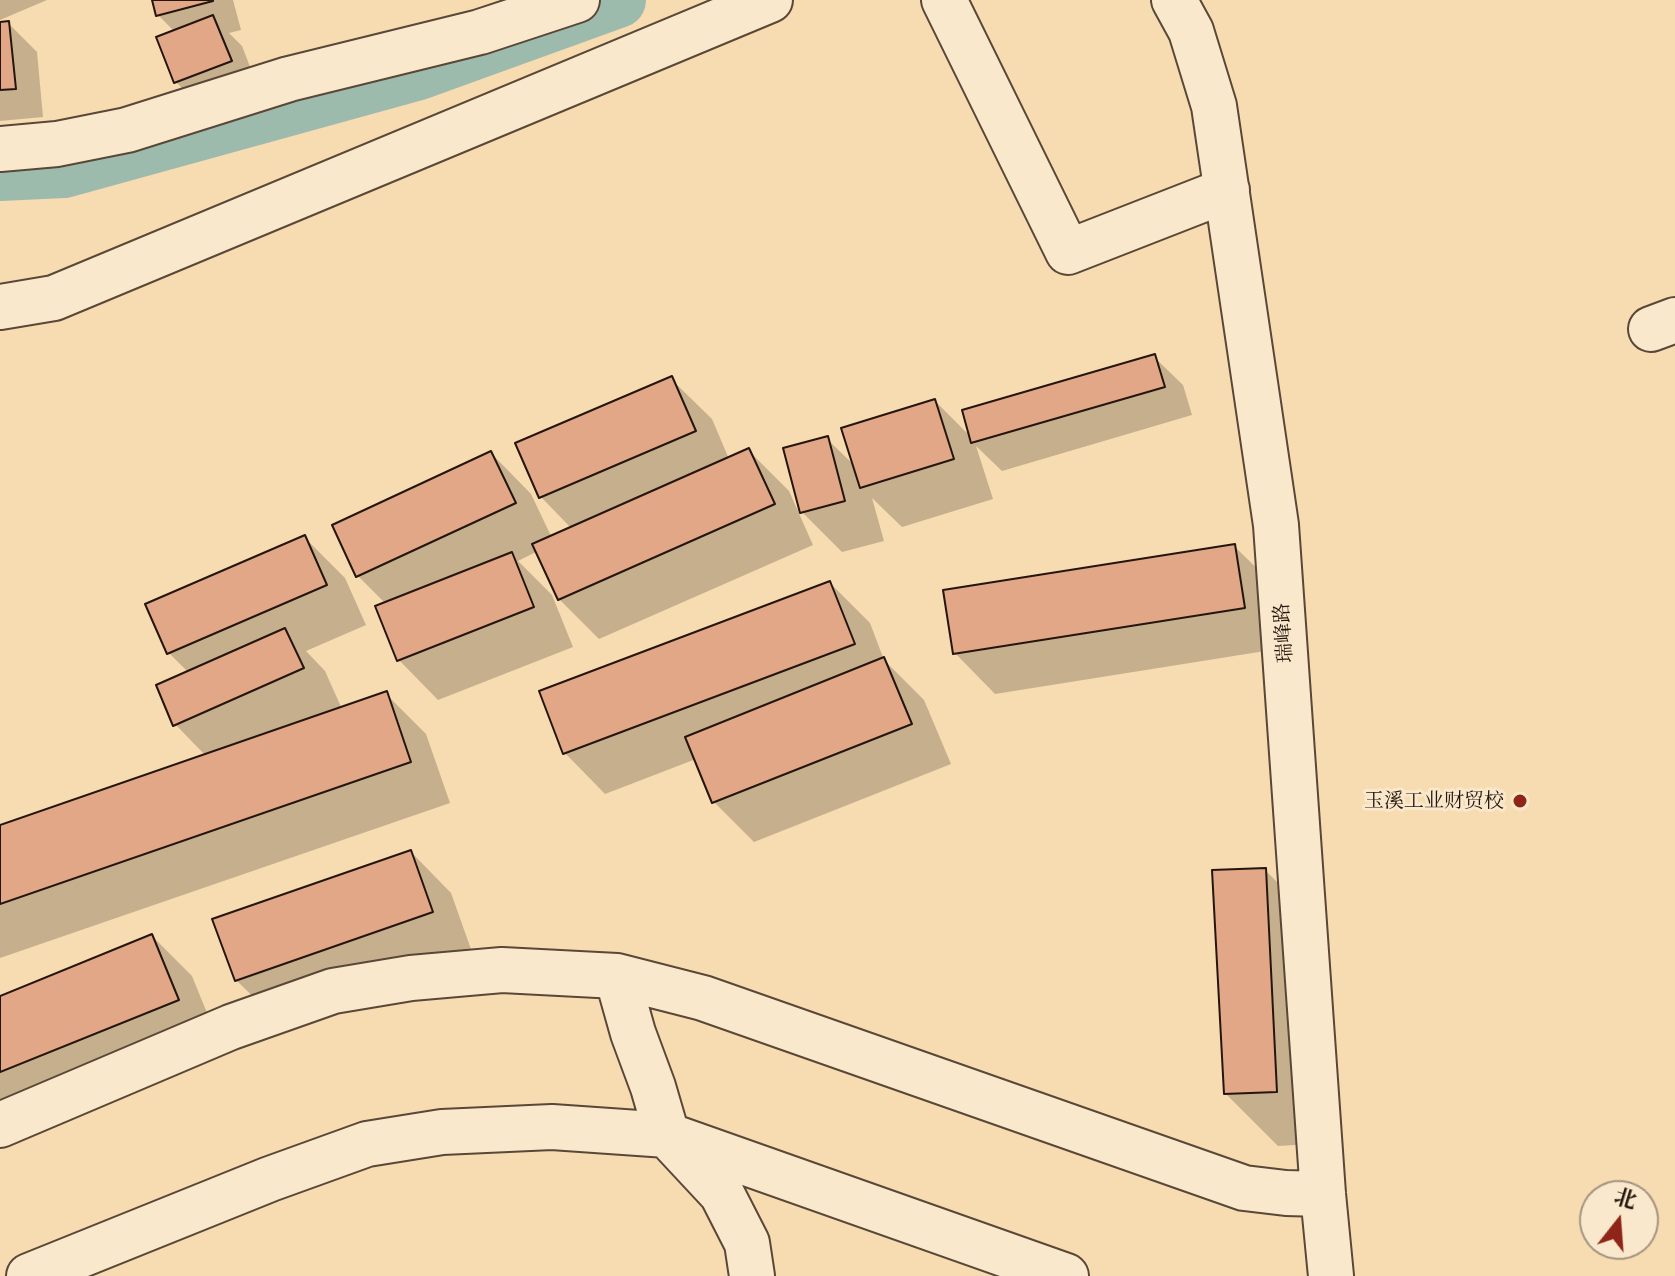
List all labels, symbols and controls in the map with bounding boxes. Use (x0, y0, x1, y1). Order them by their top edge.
street label: 瑞峰路 (1270, 602, 1298, 664)
place label: 玉溪工业财贸校 (1364, 789, 1504, 813)
marker: 玉溪工业财贸校 (1511, 792, 1529, 810)
north arrow (1579, 1180, 1659, 1260)
text: 北 (1611, 1182, 1640, 1215)

